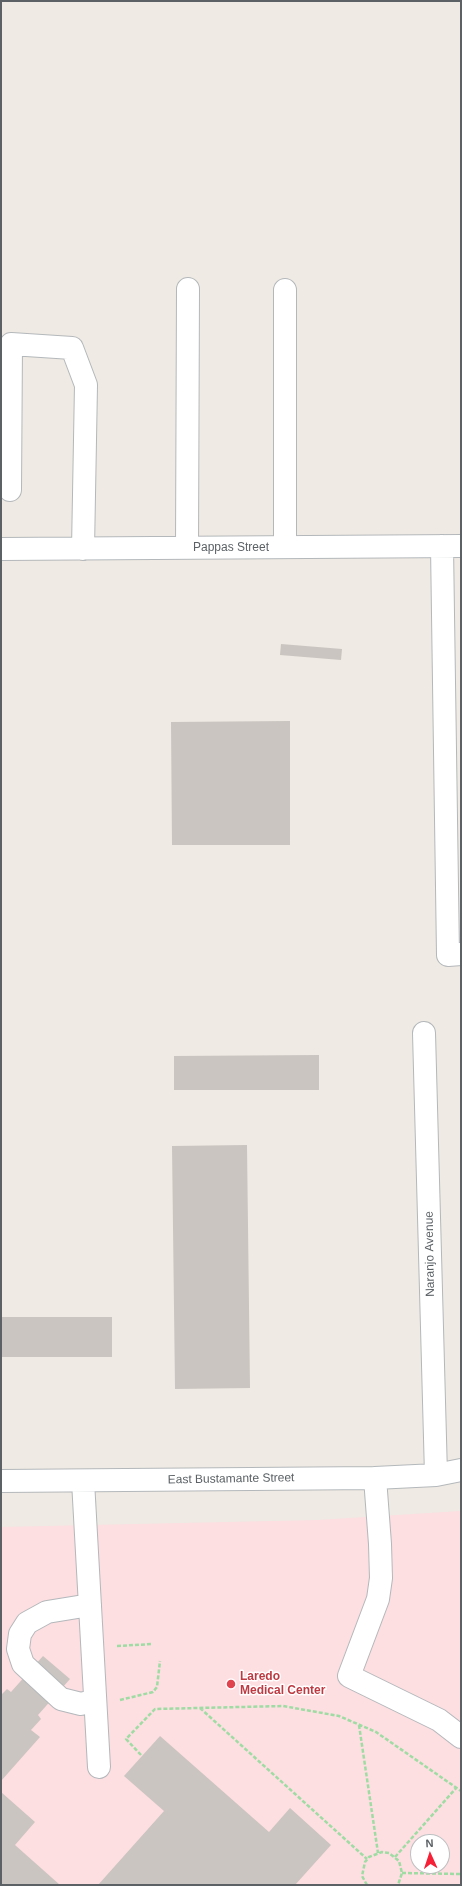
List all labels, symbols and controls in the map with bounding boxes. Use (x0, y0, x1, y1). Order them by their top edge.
street label: Pappas Street (193, 541, 269, 555)
street label: Naranjo Avenue (422, 1211, 438, 1297)
street label: East Bustamante Street (168, 1471, 294, 1487)
place label: Laredo Medical Center (240, 1670, 325, 1698)
marker: Laredo Medical Center (225, 1678, 237, 1690)
north arrow (410, 1834, 450, 1874)
text: N (425, 1837, 434, 1849)

